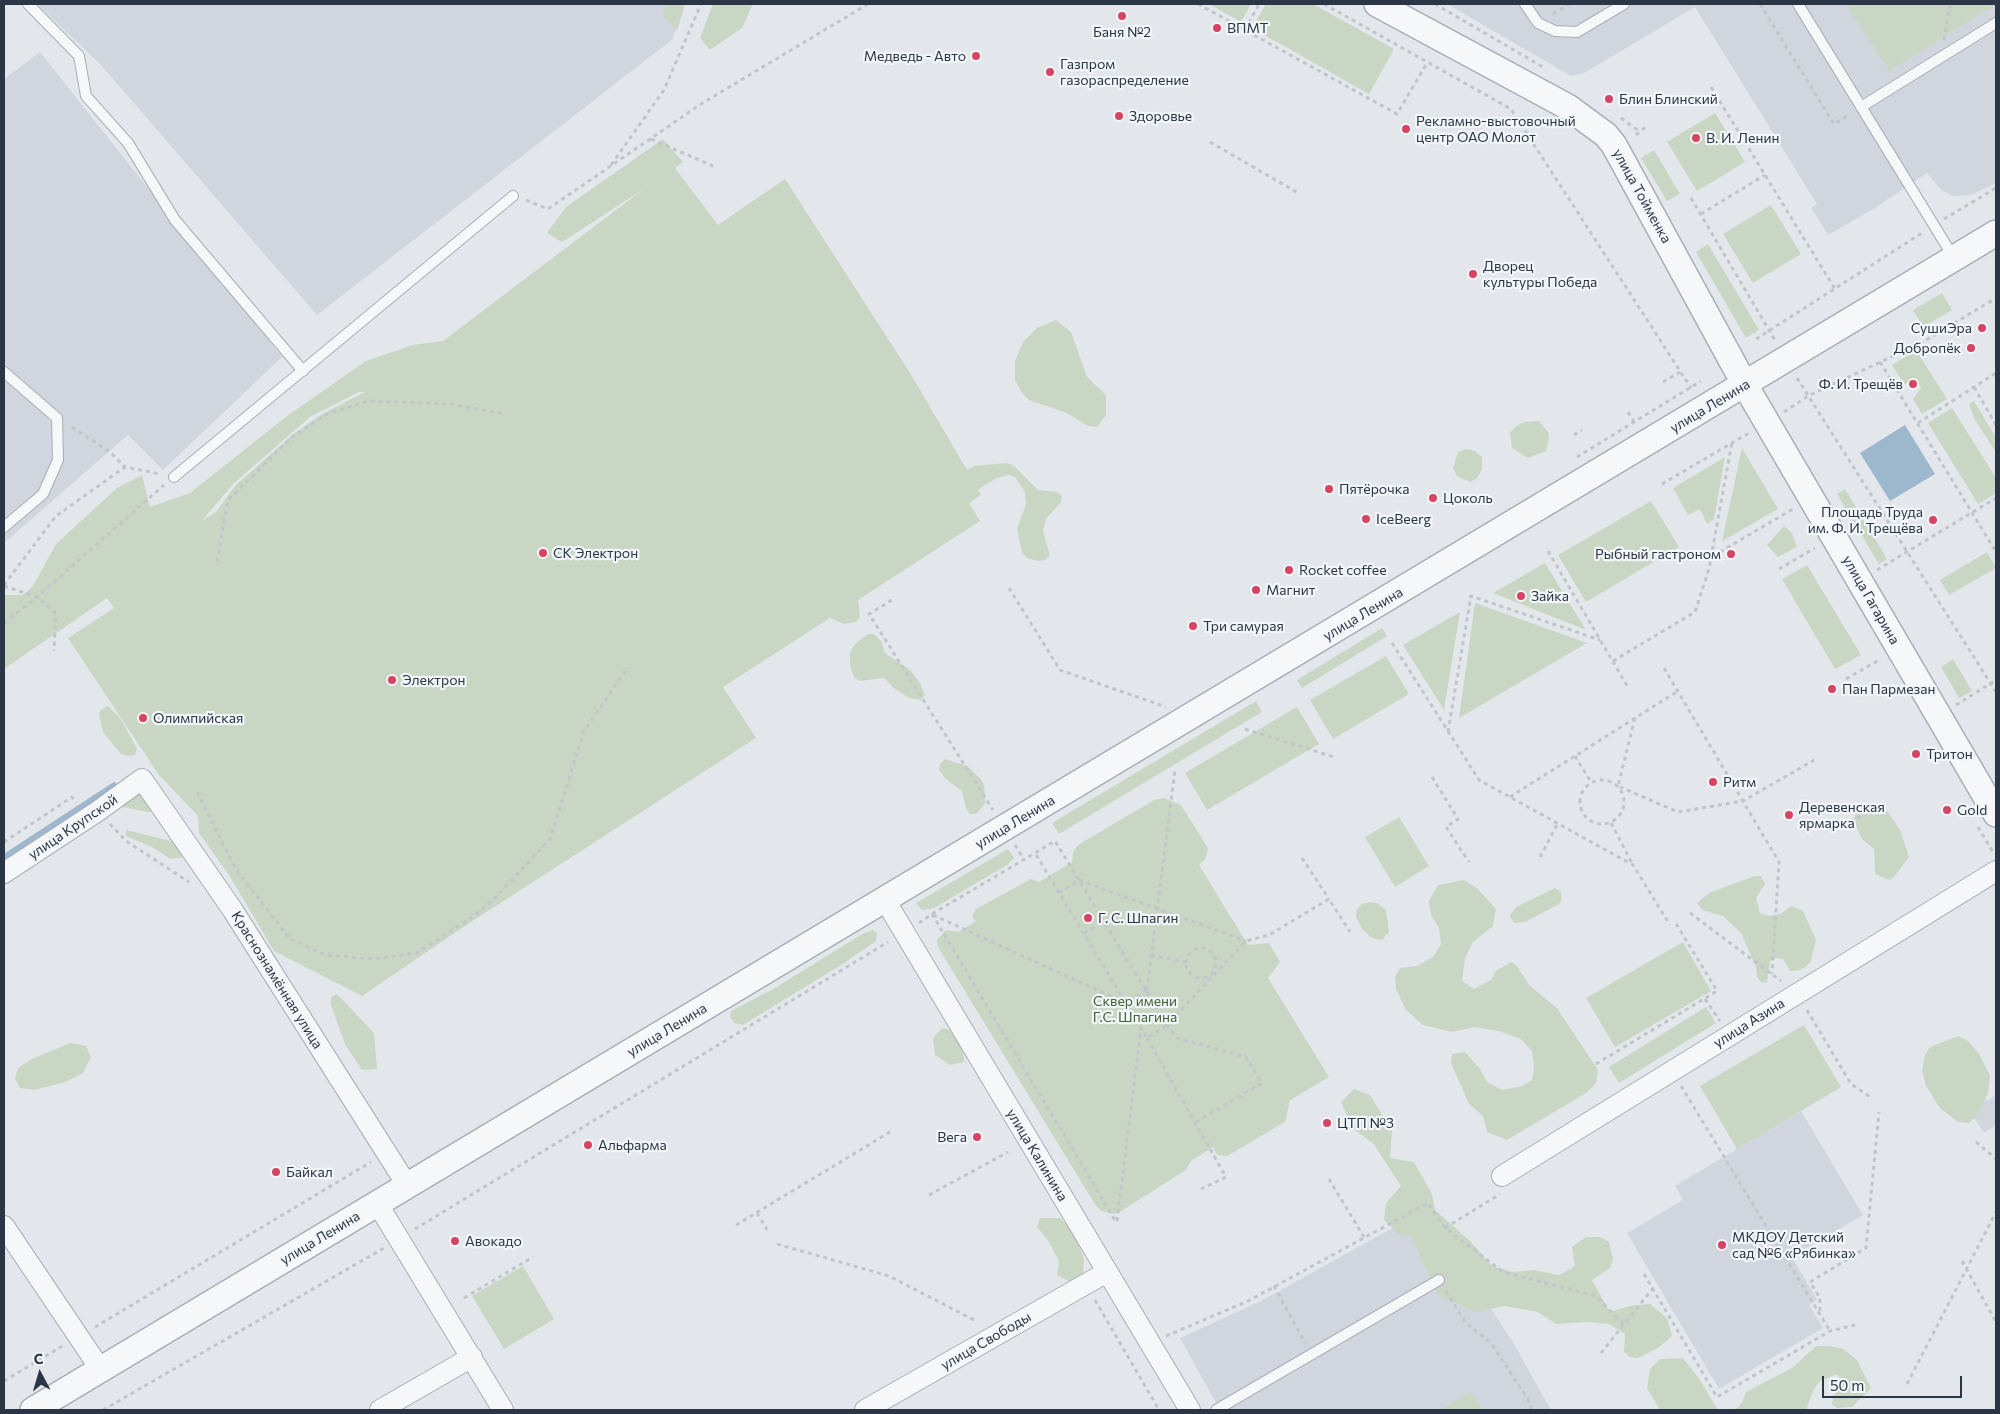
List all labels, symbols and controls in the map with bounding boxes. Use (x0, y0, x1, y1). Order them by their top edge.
marker: Баня №2 (1116, 10, 1128, 22)
place label: ВПМТ (1227, 20, 1268, 36)
marker: ВПМТ (1211, 22, 1223, 34)
place label: Баня №2 (1093, 24, 1151, 40)
place label: Медведь - Авто (864, 48, 966, 64)
marker: Медведь - Авто (970, 50, 982, 62)
place label: Газпром газораспределение (1060, 56, 1189, 88)
marker: Газпром газораспределение (1044, 66, 1056, 78)
place label: Блин Блинский (1619, 91, 1718, 107)
marker: Блин Блинский (1603, 93, 1615, 105)
place label: Здоровье (1129, 108, 1192, 124)
marker: Здоровье (1113, 110, 1125, 122)
place label: Рекламно-выстовочный центр ОАО Молот (1416, 113, 1576, 146)
marker: Рекламно-выстовочный центр ОАО Молот (1400, 123, 1412, 135)
place label: В. И. Ленин (1706, 130, 1779, 146)
marker: В. И. Ленин (1690, 132, 1702, 144)
street label: улица Тойменка (1609, 146, 1675, 246)
place label: Дворец культуры Победа (1483, 258, 1597, 290)
marker: Дворец культуры Победа (1467, 268, 1479, 280)
place label: СушиЭра (1911, 320, 1972, 336)
marker: СушиЭра (1976, 322, 1988, 334)
place label: Добропёк (1894, 340, 1961, 356)
marker: Добропёк (1965, 342, 1977, 354)
street label: улица Ленина (1667, 376, 1753, 436)
place label: Ф. И. Трещёв (1819, 376, 1903, 392)
marker: Ф. И. Трещёв (1907, 378, 1919, 390)
place label: Пятёрочка (1339, 481, 1409, 497)
marker: Пятёрочка (1323, 483, 1335, 495)
place label: Цоколь (1443, 490, 1493, 506)
marker: Цоколь (1427, 492, 1439, 504)
place label: Площадь Труда им. Ф. И. Трещёва (1808, 504, 1923, 536)
place label: IceBeerg (1376, 511, 1431, 527)
marker: IceBeerg (1360, 513, 1372, 525)
marker: Площадь Труда им. Ф. И. Трещёва (1927, 514, 1939, 526)
place label: СК Электрон (553, 545, 638, 561)
place label: Рыбный гастроном (1595, 546, 1721, 562)
marker: СК Электрон (537, 547, 549, 559)
marker: Рыбный гастроном (1725, 548, 1737, 560)
street label: улица Гагарина (1839, 553, 1903, 647)
place label: Rocket coffee (1299, 562, 1387, 578)
marker: Rocket coffee (1283, 564, 1295, 576)
place label: Магнит (1266, 582, 1315, 598)
marker: Магнит (1250, 584, 1262, 596)
street label: улица Ленина (1320, 584, 1406, 644)
place label: Зайка (1531, 588, 1569, 604)
marker: Зайка (1515, 590, 1527, 602)
place label: Три самурая (1203, 618, 1284, 634)
marker: Три самурая (1187, 620, 1199, 632)
place label: Электрон (402, 672, 465, 688)
marker: Электрон (386, 674, 398, 686)
place label: Пан Пармезан (1842, 681, 1936, 697)
marker: Пан Пармезан (1826, 683, 1838, 695)
place label: Олимпийская (153, 710, 243, 726)
marker: Олимпийская (137, 712, 149, 724)
place label: Тритон (1926, 746, 1973, 762)
marker: Тритон (1910, 748, 1922, 760)
place label: Ритм (1723, 774, 1756, 790)
marker: Ритм (1707, 776, 1719, 788)
street label: улица Крупской (25, 791, 121, 863)
street label: улица Ленина (972, 792, 1058, 852)
place label: Деревенская ярмарка (1799, 799, 1885, 832)
place label: Gold (1957, 802, 1987, 818)
marker: Gold (1941, 804, 1953, 816)
marker: Деревенская ярмарка (1783, 809, 1795, 821)
street label: Краснознамённая улица (228, 908, 326, 1052)
place label: Г. С. Шпагин (1098, 910, 1178, 926)
marker: Г. С. Шпагин (1082, 912, 1094, 924)
park label: Сквер имени Г.С. Шпагина (1093, 993, 1177, 1026)
street label: улица Азина (1710, 995, 1788, 1051)
street label: улица Ленина (624, 1000, 710, 1060)
street label: улица Калинина (1003, 1106, 1071, 1204)
place label: ЦТП №3 (1337, 1115, 1394, 1131)
marker: ЦТП №3 (1321, 1117, 1333, 1129)
place label: Вега (937, 1129, 967, 1145)
marker: Вега (971, 1131, 983, 1143)
place label: Альфарма (598, 1137, 667, 1153)
marker: Альфарма (582, 1139, 594, 1151)
place label: Байкал (286, 1164, 333, 1180)
marker: Байкал (270, 1166, 282, 1178)
street label: улица Ленина (277, 1208, 363, 1268)
place label: МКДОУ Детский сад №6 «Рябинка» (1732, 1229, 1856, 1262)
place label: Авокадо (465, 1233, 522, 1249)
marker: Авокадо (449, 1235, 461, 1247)
marker: МКДОУ Детский сад №6 «Рябинка» (1716, 1239, 1728, 1251)
street label: улица Свободы (938, 1308, 1034, 1374)
north arrow (15, 1349, 65, 1399)
text: С (33, 1350, 44, 1368)
scale bar (1825, 1366, 1965, 1398)
text: 50 m (1830, 1376, 1864, 1394)

